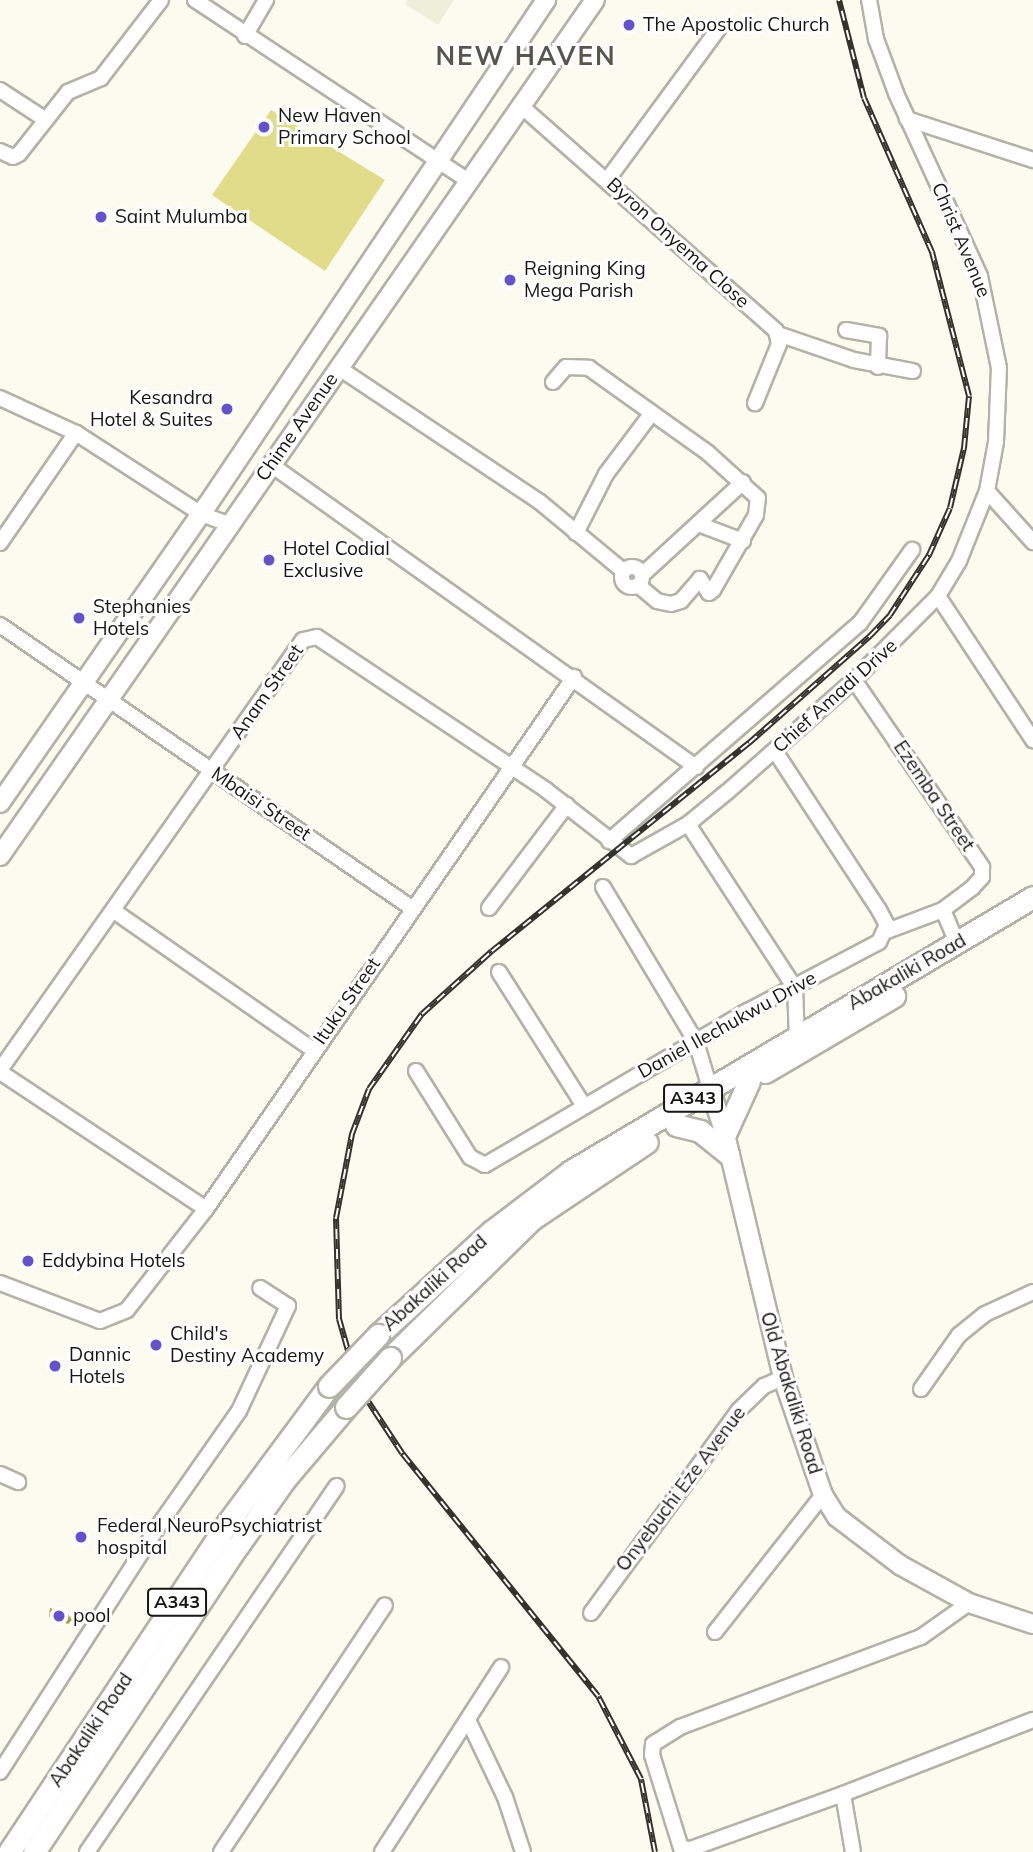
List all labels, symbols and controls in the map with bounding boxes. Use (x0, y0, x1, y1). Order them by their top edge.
place label: The Apostolic Church (643, 14, 830, 36)
marker: The Apostolic Church (621, 17, 637, 33)
district label: NEW HAVEN (437, 40, 615, 72)
place label: New Haven Primary School (278, 105, 411, 149)
marker: New Haven Primary School (256, 119, 272, 135)
street label: Byron Onyema Close (602, 173, 754, 313)
street label: Christ Avenue (927, 179, 995, 301)
place label: Saint Mulumba (115, 206, 248, 228)
marker: Saint Mulumba (93, 209, 109, 225)
place label: Reigning King Mega Parish (524, 258, 646, 302)
marker: Reigning King Mega Parish (502, 272, 518, 288)
street label: Chime Avenue (251, 369, 343, 485)
place label: Kesandra Hotel & Suites (90, 387, 213, 431)
marker: Kesandra Hotel & Suites (219, 401, 235, 417)
place label: Hotel Codial Exclusive (283, 538, 390, 582)
marker: Hotel Codial Exclusive (261, 552, 277, 568)
place label: Stephanies Hotels (93, 596, 191, 640)
marker: Stephanies Hotels (71, 610, 87, 626)
street label: Chief Amadi Drive (768, 634, 902, 758)
street label: Anam Street (226, 640, 308, 744)
street label: Ezemba Street (889, 736, 979, 856)
street label: Mbaisi Street (207, 762, 315, 846)
street label: Abakaliki Road (844, 929, 970, 1015)
street label: Ituku Street (309, 953, 385, 1049)
street label: Daniel Ilechukwu Drive (634, 967, 820, 1083)
road number: A343 (662, 1084, 724, 1112)
street label: Abakaliki Road (378, 1230, 492, 1336)
place label: Eddybina Hotels (42, 1250, 186, 1272)
marker: Eddybina Hotels (20, 1253, 36, 1269)
street label: Old Abakaliki Road (755, 1309, 827, 1477)
place label: Child's Destiny Academy (170, 1323, 324, 1367)
marker: Child's Destiny Academy (148, 1337, 164, 1353)
place label: Dannic Hotels (69, 1344, 131, 1388)
marker: Dannic Hotels (47, 1358, 63, 1374)
street label: Onyebuchi Eze Avenue (612, 1402, 750, 1576)
place label: Federal NeuroPsychiatrist hospital (97, 1515, 322, 1559)
marker: Federal NeuroPsychiatrist hospital (71, 1527, 91, 1547)
road number: A343 (146, 1588, 208, 1616)
place label: pool (73, 1605, 111, 1627)
marker: pool (51, 1608, 67, 1624)
street label: Abakaliki Road (44, 1669, 138, 1791)

